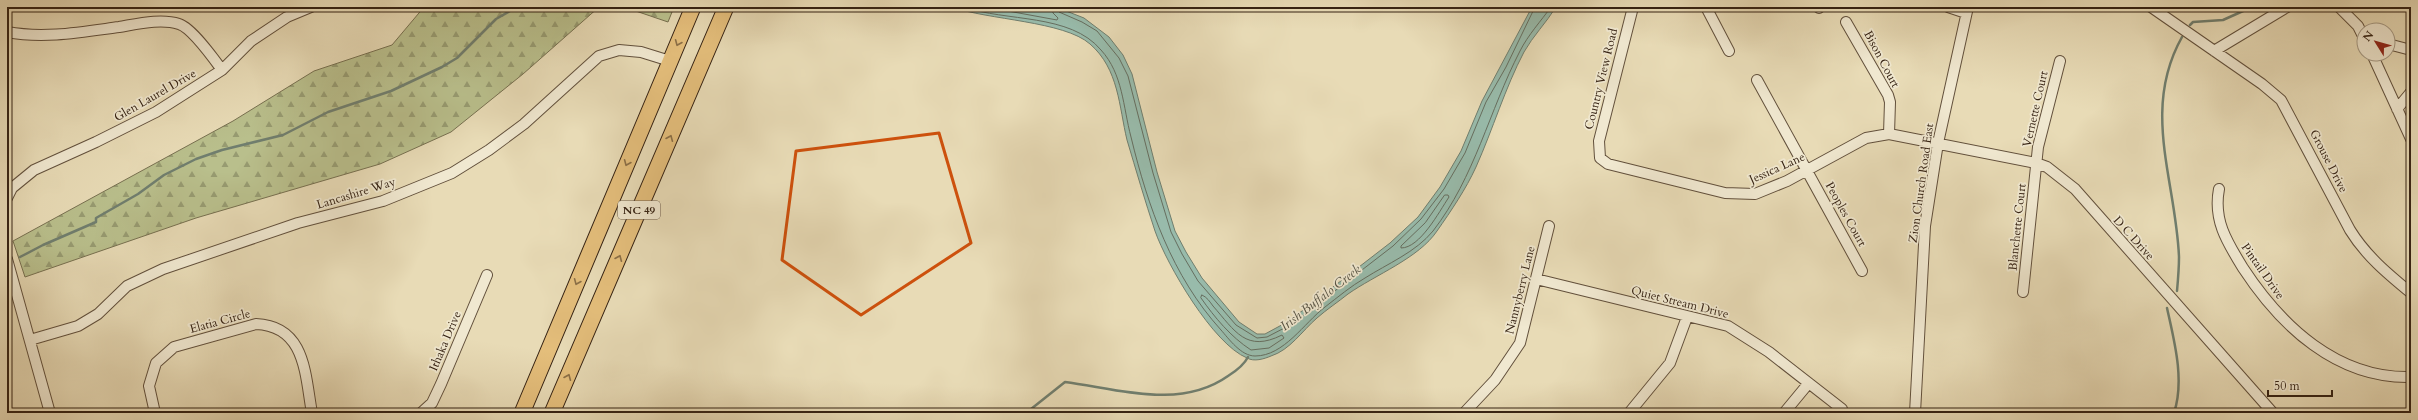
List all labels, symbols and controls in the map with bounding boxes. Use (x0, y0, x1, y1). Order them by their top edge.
north arrow (2356, 22, 2396, 62)
street label: Country View Road (1581, 26, 1621, 131)
street label: Bison Court (1860, 28, 1904, 91)
text: N (2360, 28, 2378, 45)
one-way arrow (675, 38, 683, 46)
street label: Glen Laurel Drive (111, 65, 199, 125)
street label: Vernette Court (2018, 69, 2052, 149)
street label: Zion Church Road East (1905, 122, 1937, 244)
street label: Grouse Drive (2306, 127, 2352, 195)
one-way arrow (665, 135, 673, 143)
street label: Jessica Lane (1745, 149, 1807, 188)
one-way arrow (624, 159, 632, 166)
street label: Lancashire Way (315, 173, 398, 213)
street label: Peoples Court (1822, 179, 1870, 249)
street label: Blanchette Court (2004, 183, 2030, 271)
road number: NC 49 (618, 201, 660, 219)
street label: D C Drive (2110, 212, 2158, 264)
street label: Pintail Drive (2238, 240, 2288, 302)
street label: Nannyberry Lane (1501, 244, 1539, 336)
one-way arrow (614, 254, 622, 261)
water label: Irish Buffalo Creek (1277, 260, 1365, 335)
one-way arrow (574, 278, 582, 286)
street label: Quiet Stream Drive (1630, 282, 1730, 322)
street label: Elatia Circle (188, 305, 252, 337)
street label: Ithaka Drive (425, 309, 465, 373)
scale bar (2268, 372, 2332, 398)
one-way arrow (563, 374, 571, 381)
text: 50 m (2274, 378, 2301, 394)

